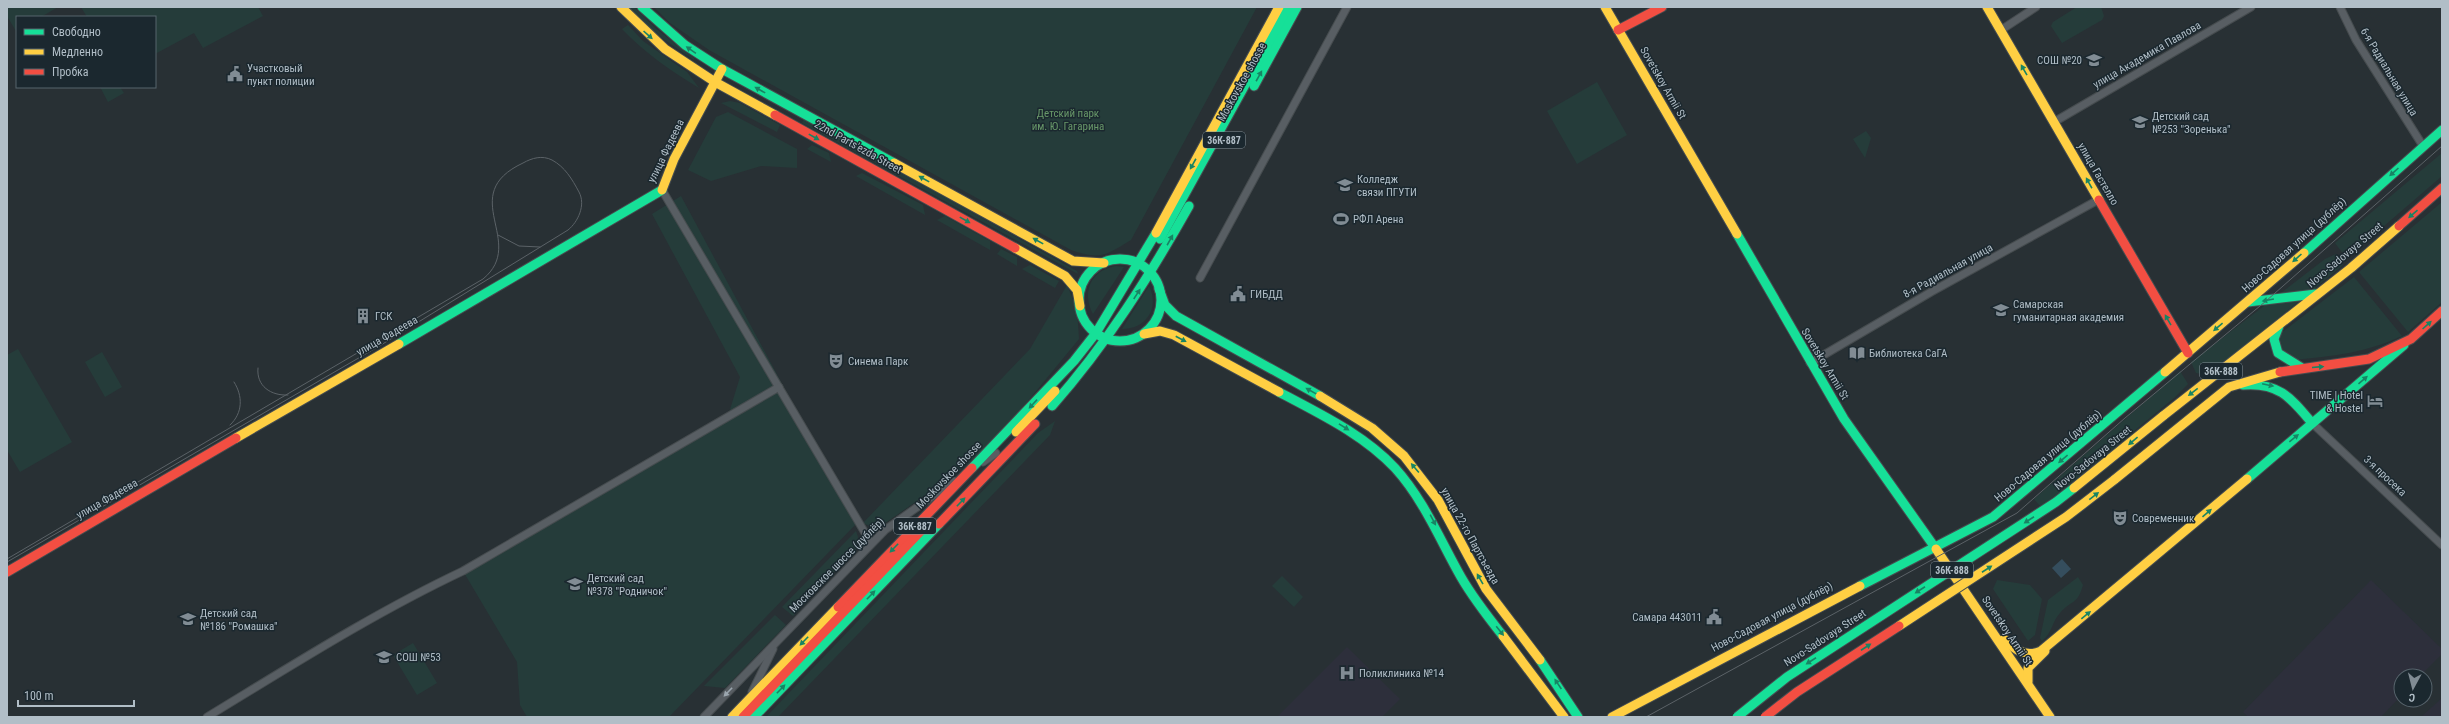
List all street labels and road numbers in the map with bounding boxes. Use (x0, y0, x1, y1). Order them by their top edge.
street label: улица Академика Павлова (2091, 19, 2203, 91)
street label: 6-я Радиальная улица (2358, 26, 2420, 118)
street label: Moskovskoe shosse (1215, 40, 1269, 124)
street label: Sovetskoy Armii St (1637, 45, 1689, 121)
street label: улица Фадеева (645, 117, 687, 185)
street label: 22nd Parts'ezda Street (812, 118, 904, 176)
road number: 36К-887 (1203, 132, 1245, 148)
street label: улица Гастелло (2075, 140, 2121, 208)
street label: Ново-Садовая улица (дублёр) (2239, 195, 2349, 295)
street label: Novo-Sadovaya Street (2304, 220, 2386, 290)
street label: 8-я Радиальная улица (1901, 241, 1995, 301)
street label: улица Фадеева (354, 313, 420, 359)
street label: Sovetskoy Armii St (1799, 326, 1851, 402)
road number: 36К-888 (2200, 363, 2242, 379)
street label: Ново-Садовая улица (дублёр) (1992, 407, 2104, 505)
street label: Novo-Sadovaya Street (2052, 423, 2134, 493)
street label: Moskovskoe shosse (914, 439, 984, 511)
street label: 3-я просека (2361, 453, 2409, 499)
street label: улица Фадеева (74, 476, 140, 522)
street label: улица 22-го Партсъезда (1438, 485, 1502, 587)
street label: Московское шоссе (дублёр) (787, 515, 887, 615)
road number: 36К-887 (894, 518, 936, 534)
road number: 36К-888 (1931, 562, 1973, 578)
street label: Ново-Садовая улица (дублёр) (1709, 579, 1835, 655)
street label: Sovetskoy Armii St (1979, 594, 2035, 668)
street label: Novo-Sadovaya Street (1782, 607, 1868, 669)

